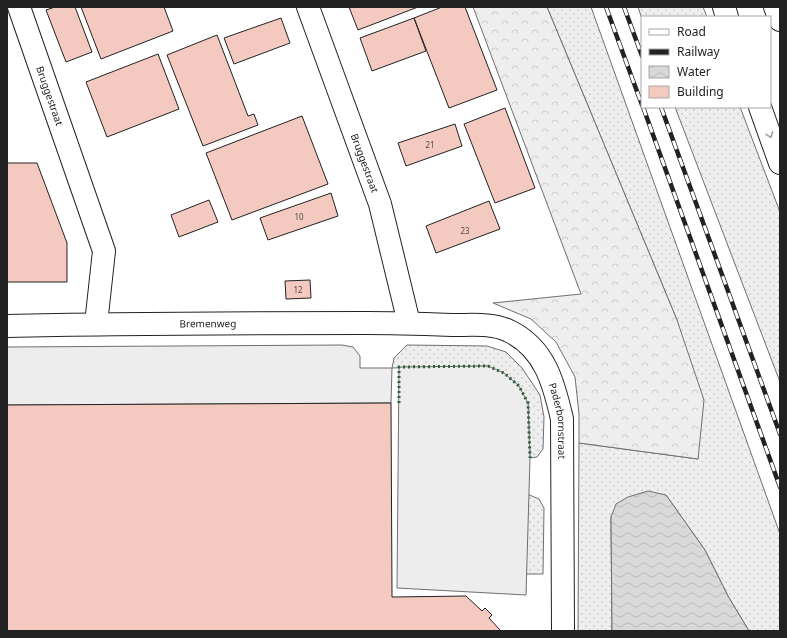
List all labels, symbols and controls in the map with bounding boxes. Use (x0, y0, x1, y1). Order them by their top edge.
legend (641, 16, 771, 108)
text: Road (677, 23, 706, 40)
text: Railway (677, 43, 721, 60)
text: Water (677, 63, 711, 80)
street label: Bruggestraat (33, 64, 67, 128)
text: Building (677, 83, 724, 100)
street label: Bruggestraat (348, 131, 382, 195)
one-way arrow (765, 132, 774, 139)
house number: 21 (425, 139, 435, 150)
house number: 10 (294, 211, 304, 222)
house number: 23 (460, 225, 470, 236)
house number: 12 (293, 284, 303, 295)
street label: Bremenweg (179, 316, 236, 330)
street label: Paderbornstraat (546, 381, 569, 459)

